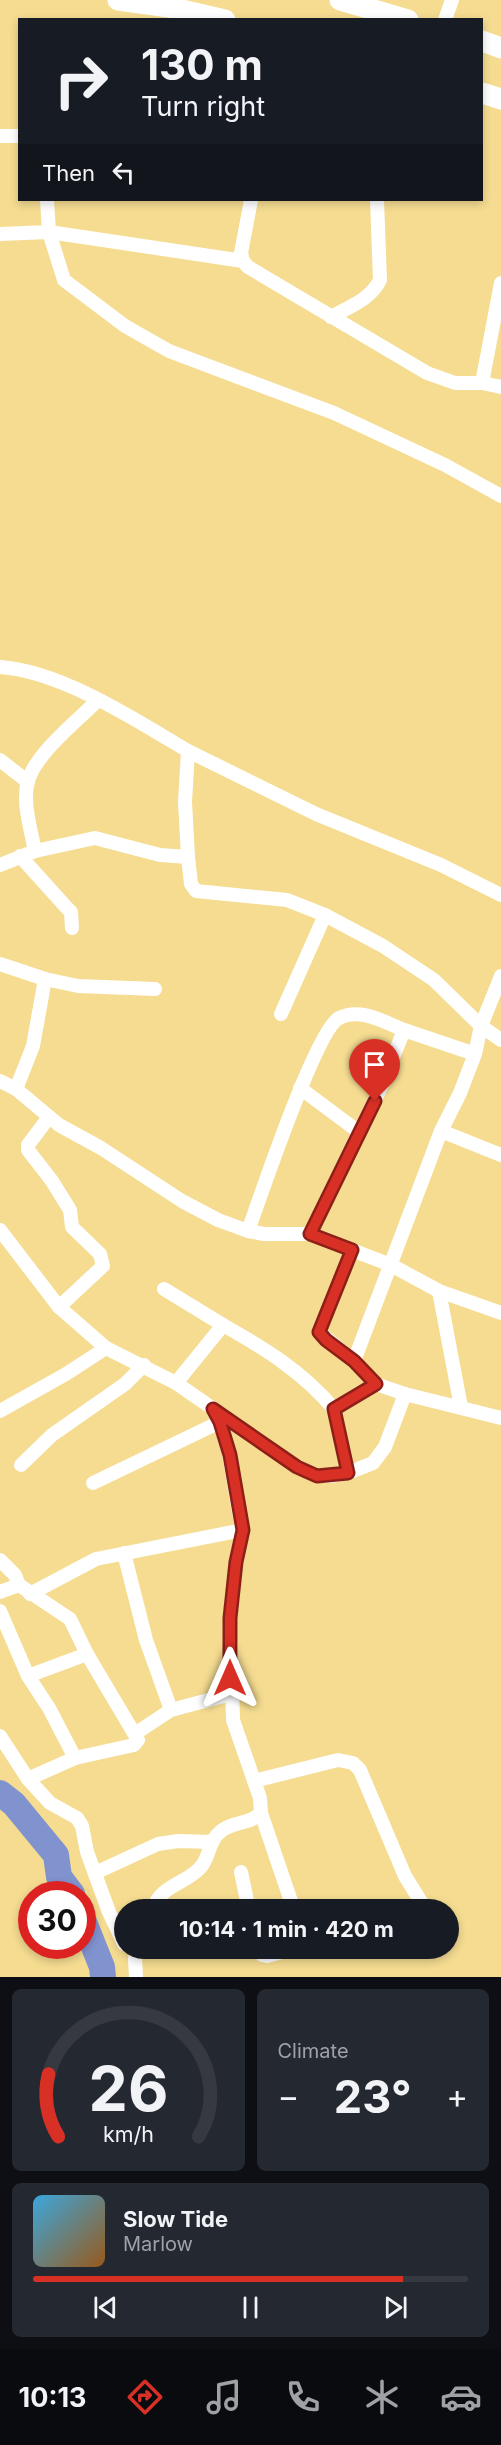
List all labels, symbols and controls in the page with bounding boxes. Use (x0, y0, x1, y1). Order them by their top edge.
text: 130 m (141, 39, 263, 90)
icon: right (42, 42, 120, 120)
text: Turn right (141, 90, 265, 123)
icon: left (107, 156, 140, 189)
text: Then (42, 160, 95, 186)
pin (349, 1039, 400, 1101)
icon: arrive (358, 1048, 391, 1081)
position arrow (198, 1646, 262, 1710)
speed limit sign: 30 (18, 1881, 96, 1959)
text: 10:14 · 1 min · 420 m (179, 1916, 394, 1942)
text: Climate (278, 2039, 349, 2063)
text: 26 (88, 2051, 168, 2126)
text: 23° (334, 2069, 412, 2124)
text: − (278, 2076, 299, 2116)
text: + (446, 2076, 468, 2116)
text: km/h (103, 2121, 154, 2147)
text: Slow Tide (123, 2206, 228, 2232)
text: Marlow (123, 2232, 193, 2256)
icon: previous (89, 2291, 122, 2324)
icon: pause (234, 2291, 267, 2324)
icon: next (379, 2291, 412, 2324)
icon: directions (124, 2376, 166, 2418)
icon: music (203, 2376, 245, 2418)
icon: phone (282, 2376, 324, 2418)
icon: climate (361, 2376, 403, 2418)
icon: car (440, 2376, 482, 2418)
text: 10:13 (19, 2381, 87, 2414)

